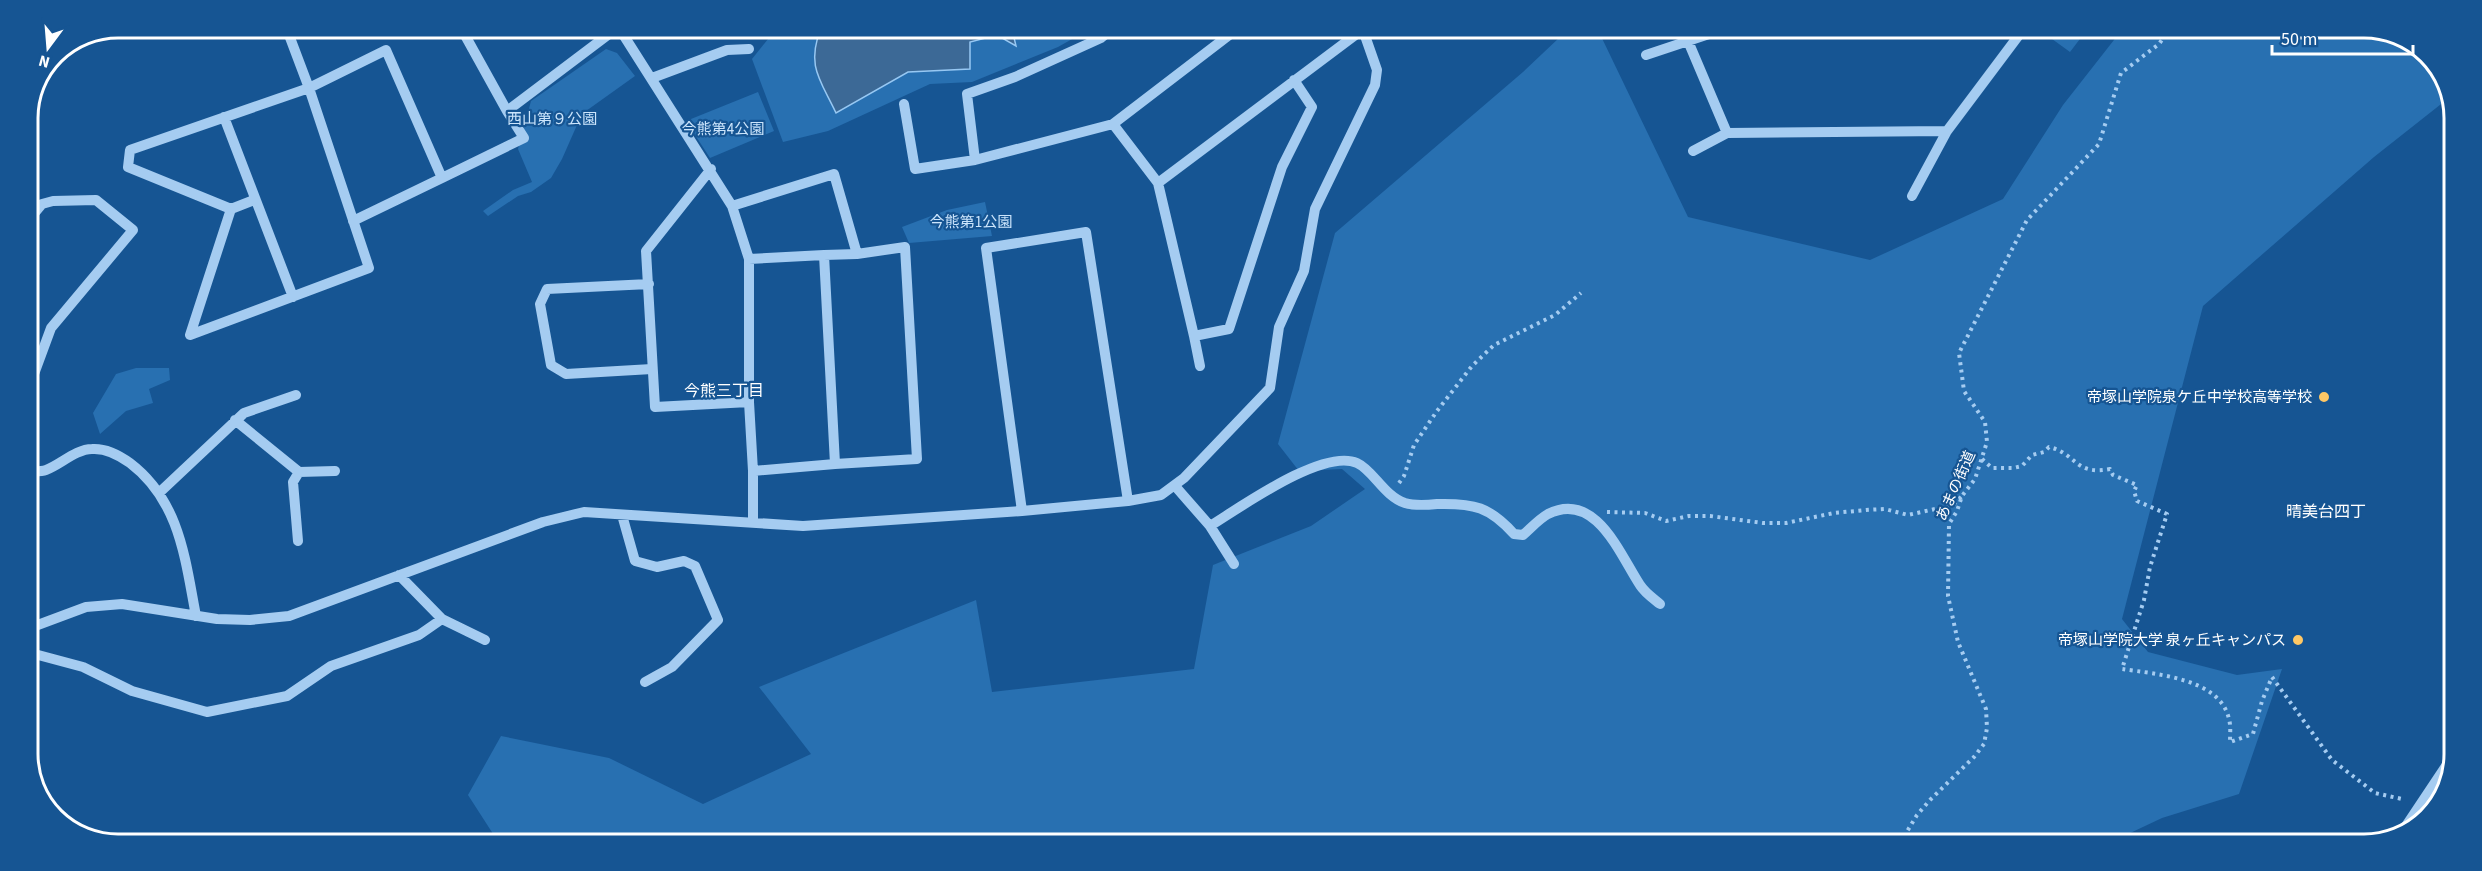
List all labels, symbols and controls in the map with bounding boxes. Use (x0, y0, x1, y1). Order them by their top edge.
north arrow (18, 18, 78, 78)
scale bar (2272, 18, 2413, 56)
text: 50 m (2281, 27, 2317, 52)
text: N (36, 49, 52, 73)
park label: 西山第９公園 (507, 109, 597, 130)
park label: 今熊第4公園 (682, 119, 764, 140)
park label: 今熊第1公園 (930, 212, 1012, 233)
district label: 今熊三丁目 (684, 380, 764, 402)
place label: 帝塚山学院泉ケ丘中学校高等学校 (2087, 387, 2312, 408)
marker: 帝塚山学院泉ケ丘中学校高等学校 (2317, 390, 2331, 404)
street label: あまの街道 (1931, 447, 1981, 525)
district label: 晴美台四丁 (2286, 501, 2366, 523)
place label: 帝塚山学院大学 泉ヶ丘キャンパス (2058, 630, 2286, 651)
marker: 帝塚山学院大学 泉ヶ丘キャンパス (2291, 633, 2305, 647)

